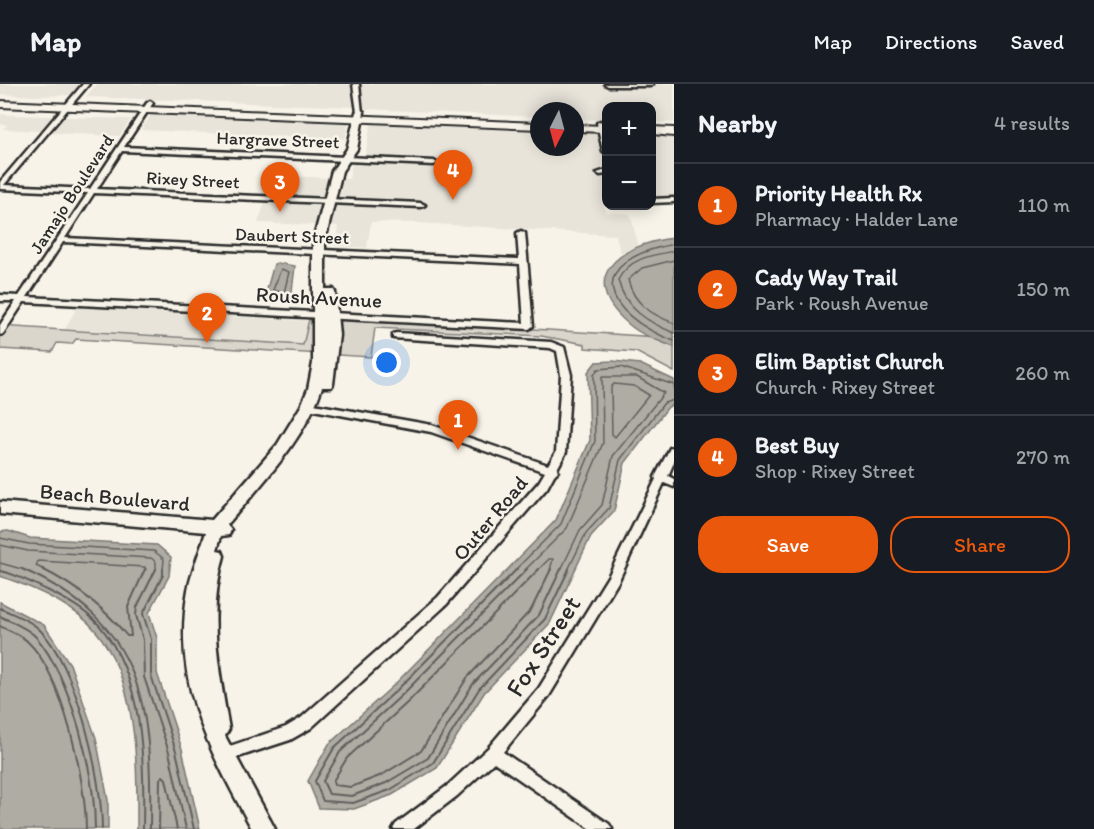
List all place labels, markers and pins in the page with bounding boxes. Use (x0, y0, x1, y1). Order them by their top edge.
pin: 4 (434, 150, 472, 200)
pin: 3 (260, 162, 300, 212)
pin: 2 (188, 294, 226, 343)
pin: 1 (438, 400, 478, 450)

